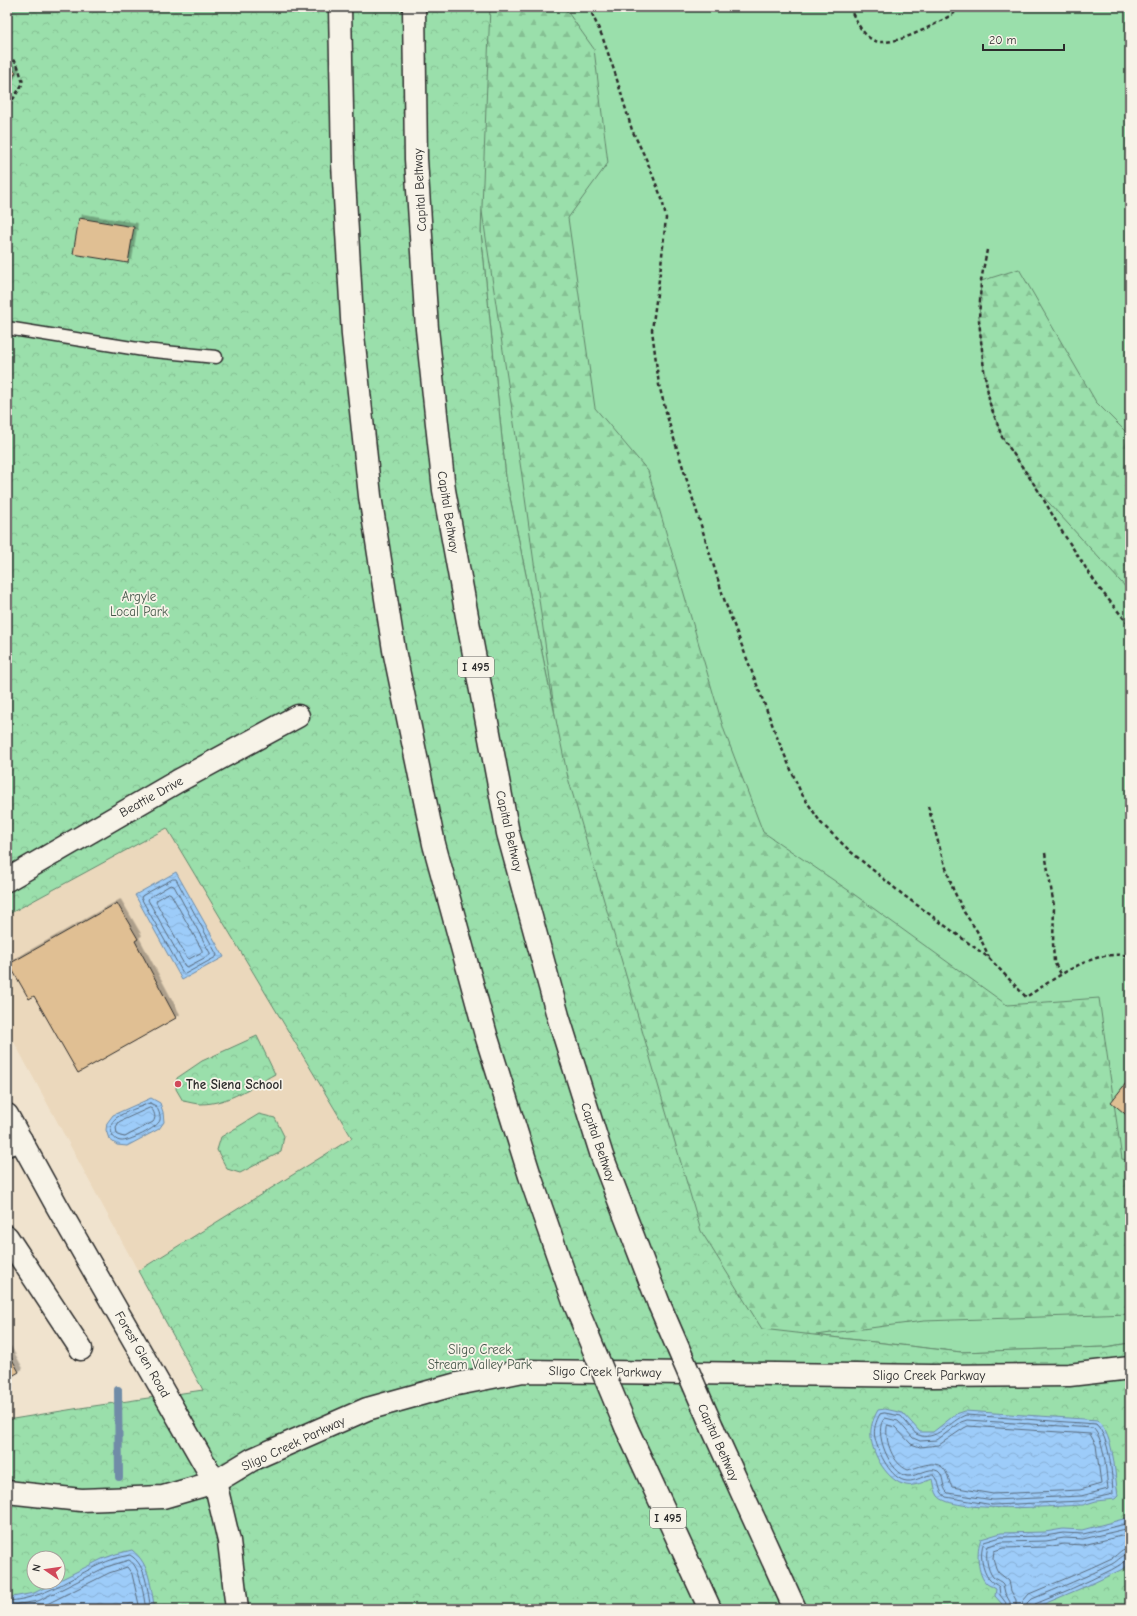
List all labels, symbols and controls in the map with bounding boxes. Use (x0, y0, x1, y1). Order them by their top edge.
scale bar (983, 26, 1064, 52)
text: 20 m (989, 33, 1017, 47)
street label: Capital Beltway (410, 148, 429, 232)
street label: Capital Beltway (435, 470, 462, 554)
park label: Argyle Local Park (110, 589, 169, 619)
road number: I 495 (458, 657, 494, 677)
street label: Beattie Drive (117, 773, 186, 820)
street label: Capital Beltway (493, 789, 526, 873)
place label: The Siena School (186, 1077, 282, 1092)
marker: The Siena School (173, 1079, 183, 1089)
street label: Capital Beltway (578, 1100, 619, 1184)
street label: Forest Glen Road (112, 1309, 173, 1400)
park label: Sligo Creek Stream Valley Park (428, 1342, 533, 1372)
street label: Sligo Creek Parkway (549, 1363, 662, 1380)
street label: Sligo Creek Parkway (873, 1368, 985, 1383)
street label: Capital Beltway (695, 1401, 742, 1483)
street label: Sligo Creek Parkway (239, 1413, 348, 1474)
road number: I 495 (650, 1508, 686, 1528)
north arrow (26, 1550, 66, 1590)
text: N (30, 1563, 44, 1573)

